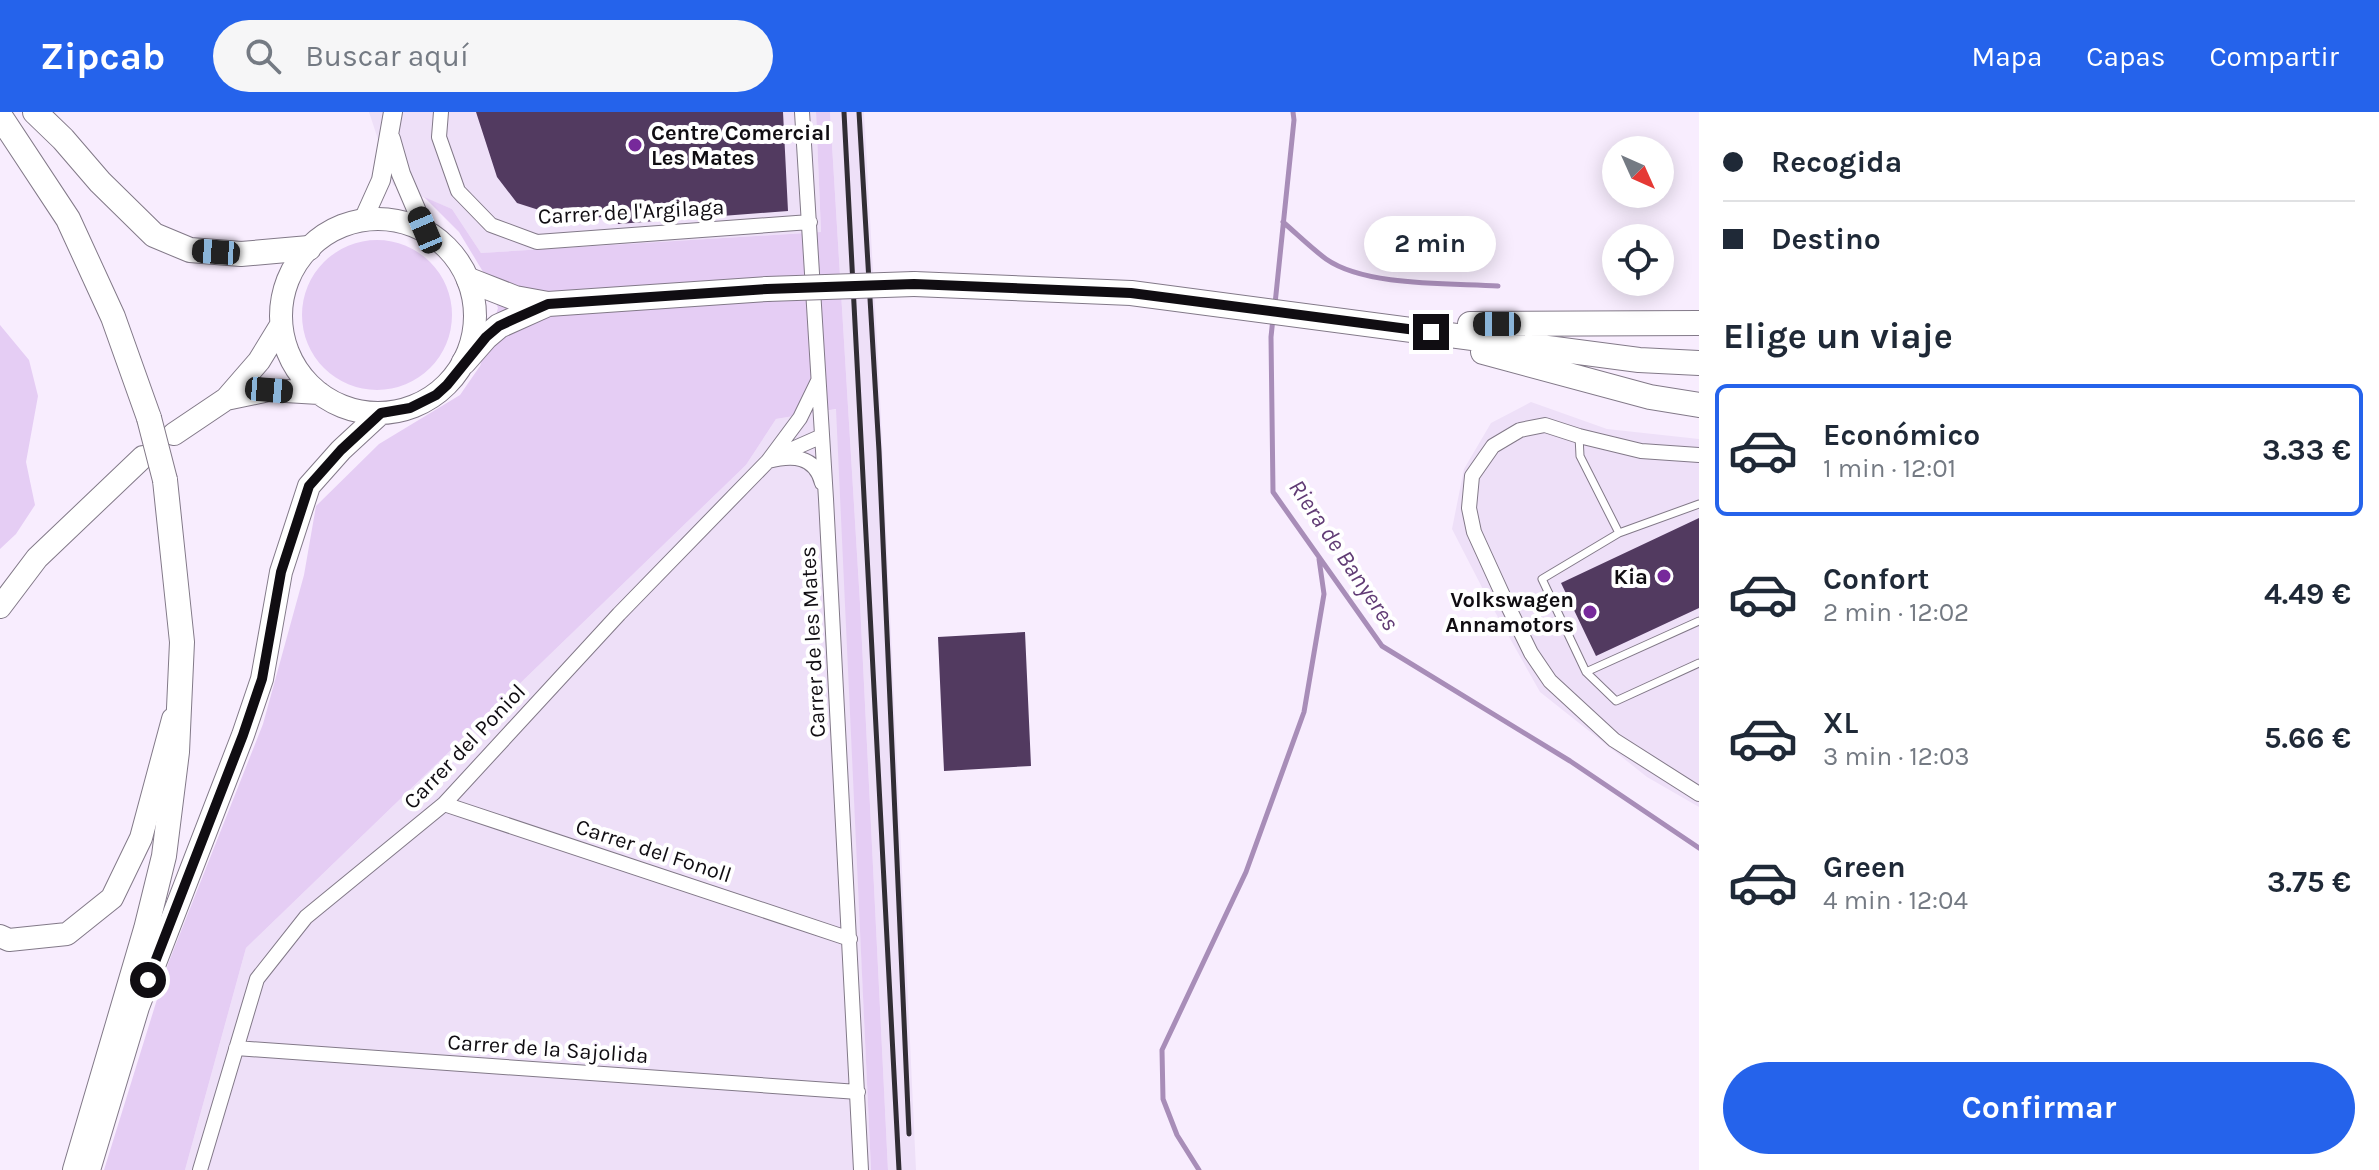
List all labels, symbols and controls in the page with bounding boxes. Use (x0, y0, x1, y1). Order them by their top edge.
search box (213, 20, 773, 92)
text: Zipcab (40, 34, 165, 79)
icon: search (241, 34, 285, 78)
text: Buscar aquí (305, 38, 469, 74)
text: Mapa (1971, 40, 2042, 73)
text: Capas (2086, 40, 2165, 73)
text: Compartir (2209, 40, 2339, 73)
place label: Centre Comercial Les Mates (651, 120, 831, 171)
marker: Centre Comercial Les Mates (626, 136, 644, 154)
north arrow (1602, 136, 1674, 208)
map controls (1602, 136, 1674, 296)
text: Recogida (1771, 144, 1902, 180)
street label: Carrer de l'Argilaga (537, 194, 725, 230)
car (405, 203, 445, 257)
callout: 2 min (1365, 216, 1497, 272)
text: Destino (1771, 221, 1881, 257)
button: locate (1602, 224, 1674, 296)
text: 2 min (1394, 228, 1466, 259)
car (191, 238, 241, 266)
car (1473, 312, 1521, 336)
route end (1413, 314, 1449, 350)
text: Elige un viaje (1723, 315, 1953, 357)
car (244, 376, 294, 404)
icon: car (1727, 414, 1799, 486)
text: Económico (1823, 417, 1980, 453)
text: 3.33 € (2262, 432, 2351, 468)
text: 1 min · 12:01 (1823, 453, 1956, 484)
water label: Riera de Banyeres (1283, 474, 1405, 636)
street label: Carrer de les Mates (795, 546, 831, 738)
icon: car (1727, 558, 1799, 630)
text: Confort (1823, 561, 1929, 597)
place label: Kia (1614, 564, 1648, 590)
marker: Kia (1655, 567, 1673, 585)
text: 4.49 € (2264, 576, 2351, 612)
place label: Volkswagen Annamotors (1445, 587, 1574, 638)
text: 2 min · 12:02 (1823, 597, 1969, 628)
marker: Volkswagen Annamotors (1581, 603, 1599, 621)
street label: Carrer del Poniol (398, 679, 531, 815)
icon: car (1727, 702, 1799, 774)
text: XL (1823, 705, 1858, 741)
text: 5.66 € (2264, 720, 2351, 756)
text: 3 min · 12:03 (1823, 741, 1970, 772)
street label: Carrer del Fonoll (573, 814, 735, 888)
icon: car (1727, 846, 1799, 918)
text: Green (1823, 849, 1906, 885)
text: 3.75 € (2267, 864, 2351, 900)
text: 4 min · 12:04 (1823, 885, 1968, 916)
route start (130, 962, 166, 998)
street label: Carrer de la Sajolida (447, 1029, 649, 1069)
button: Confirmar (1723, 1062, 2355, 1154)

